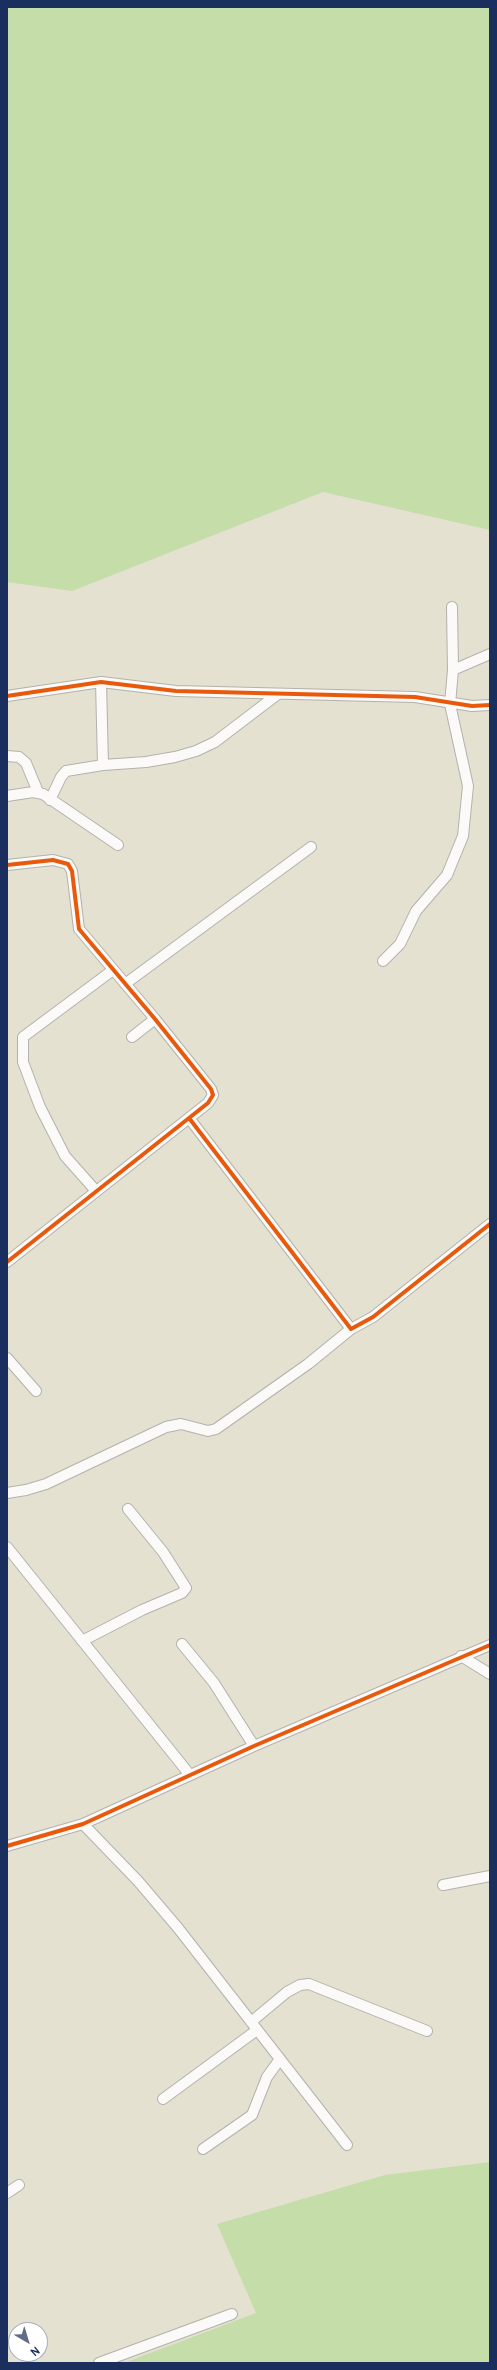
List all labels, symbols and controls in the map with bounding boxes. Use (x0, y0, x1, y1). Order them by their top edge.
north arrow (8, 2322, 48, 2362)
text: N (28, 2344, 42, 2358)

